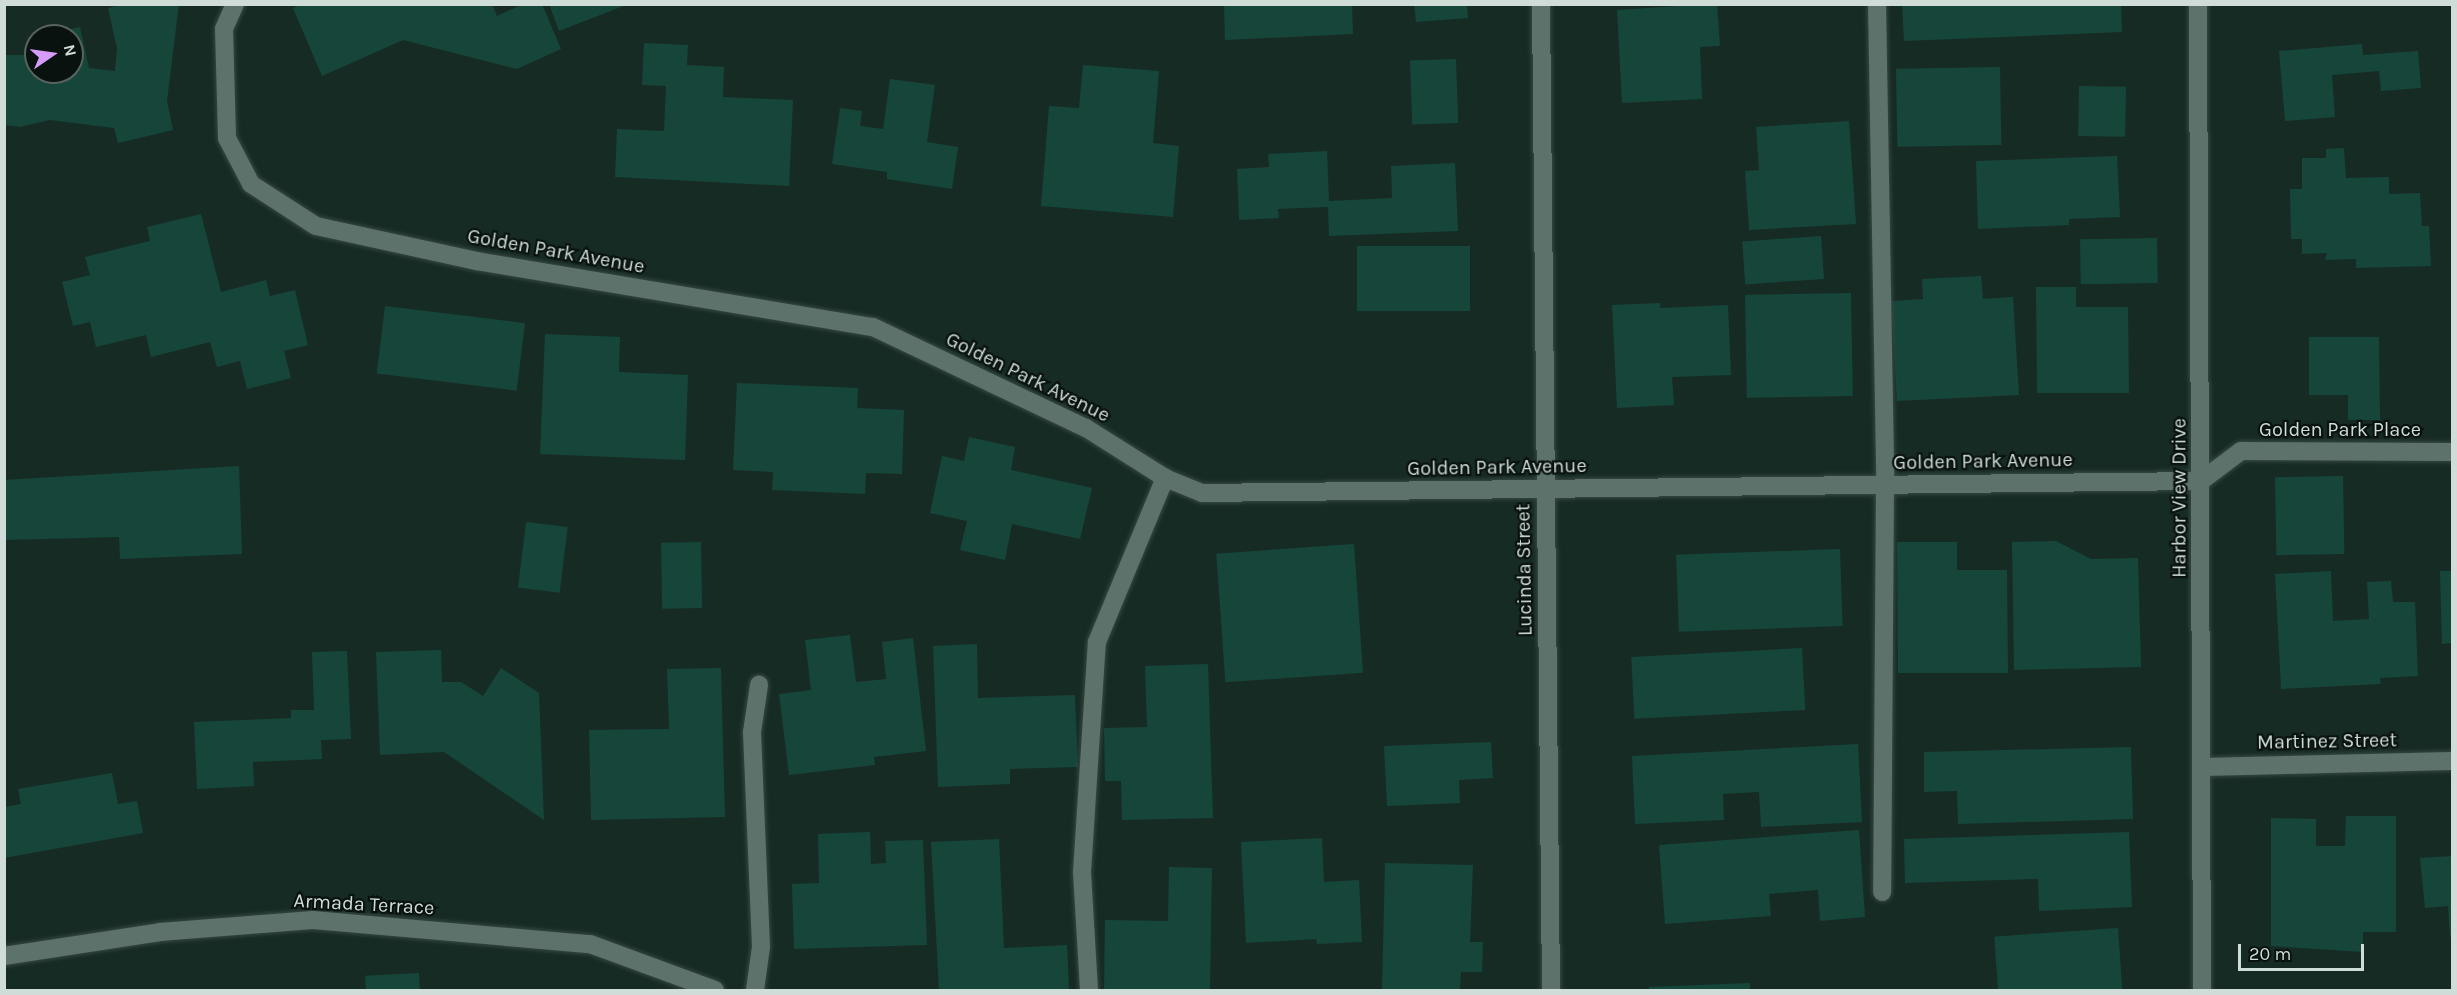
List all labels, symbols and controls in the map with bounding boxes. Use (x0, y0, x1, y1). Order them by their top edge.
north arrow (24, 24, 84, 84)
text: N (60, 43, 81, 58)
street label: Golden Park Avenue (466, 224, 646, 278)
street label: Golden Park Avenue (942, 327, 1114, 427)
street label: Golden Park Place (2259, 417, 2421, 441)
street label: Harbor View Drive (2167, 418, 2191, 578)
street label: Golden Park Avenue (1893, 447, 2073, 475)
street label: Golden Park Avenue (1407, 453, 1587, 481)
street label: Lucinda Street (1511, 504, 1537, 636)
street label: Martinez Street (2257, 728, 2397, 754)
street label: Armada Terrace (293, 888, 435, 920)
scale bar (2241, 932, 2367, 970)
text: 20 m (2249, 943, 2291, 965)

